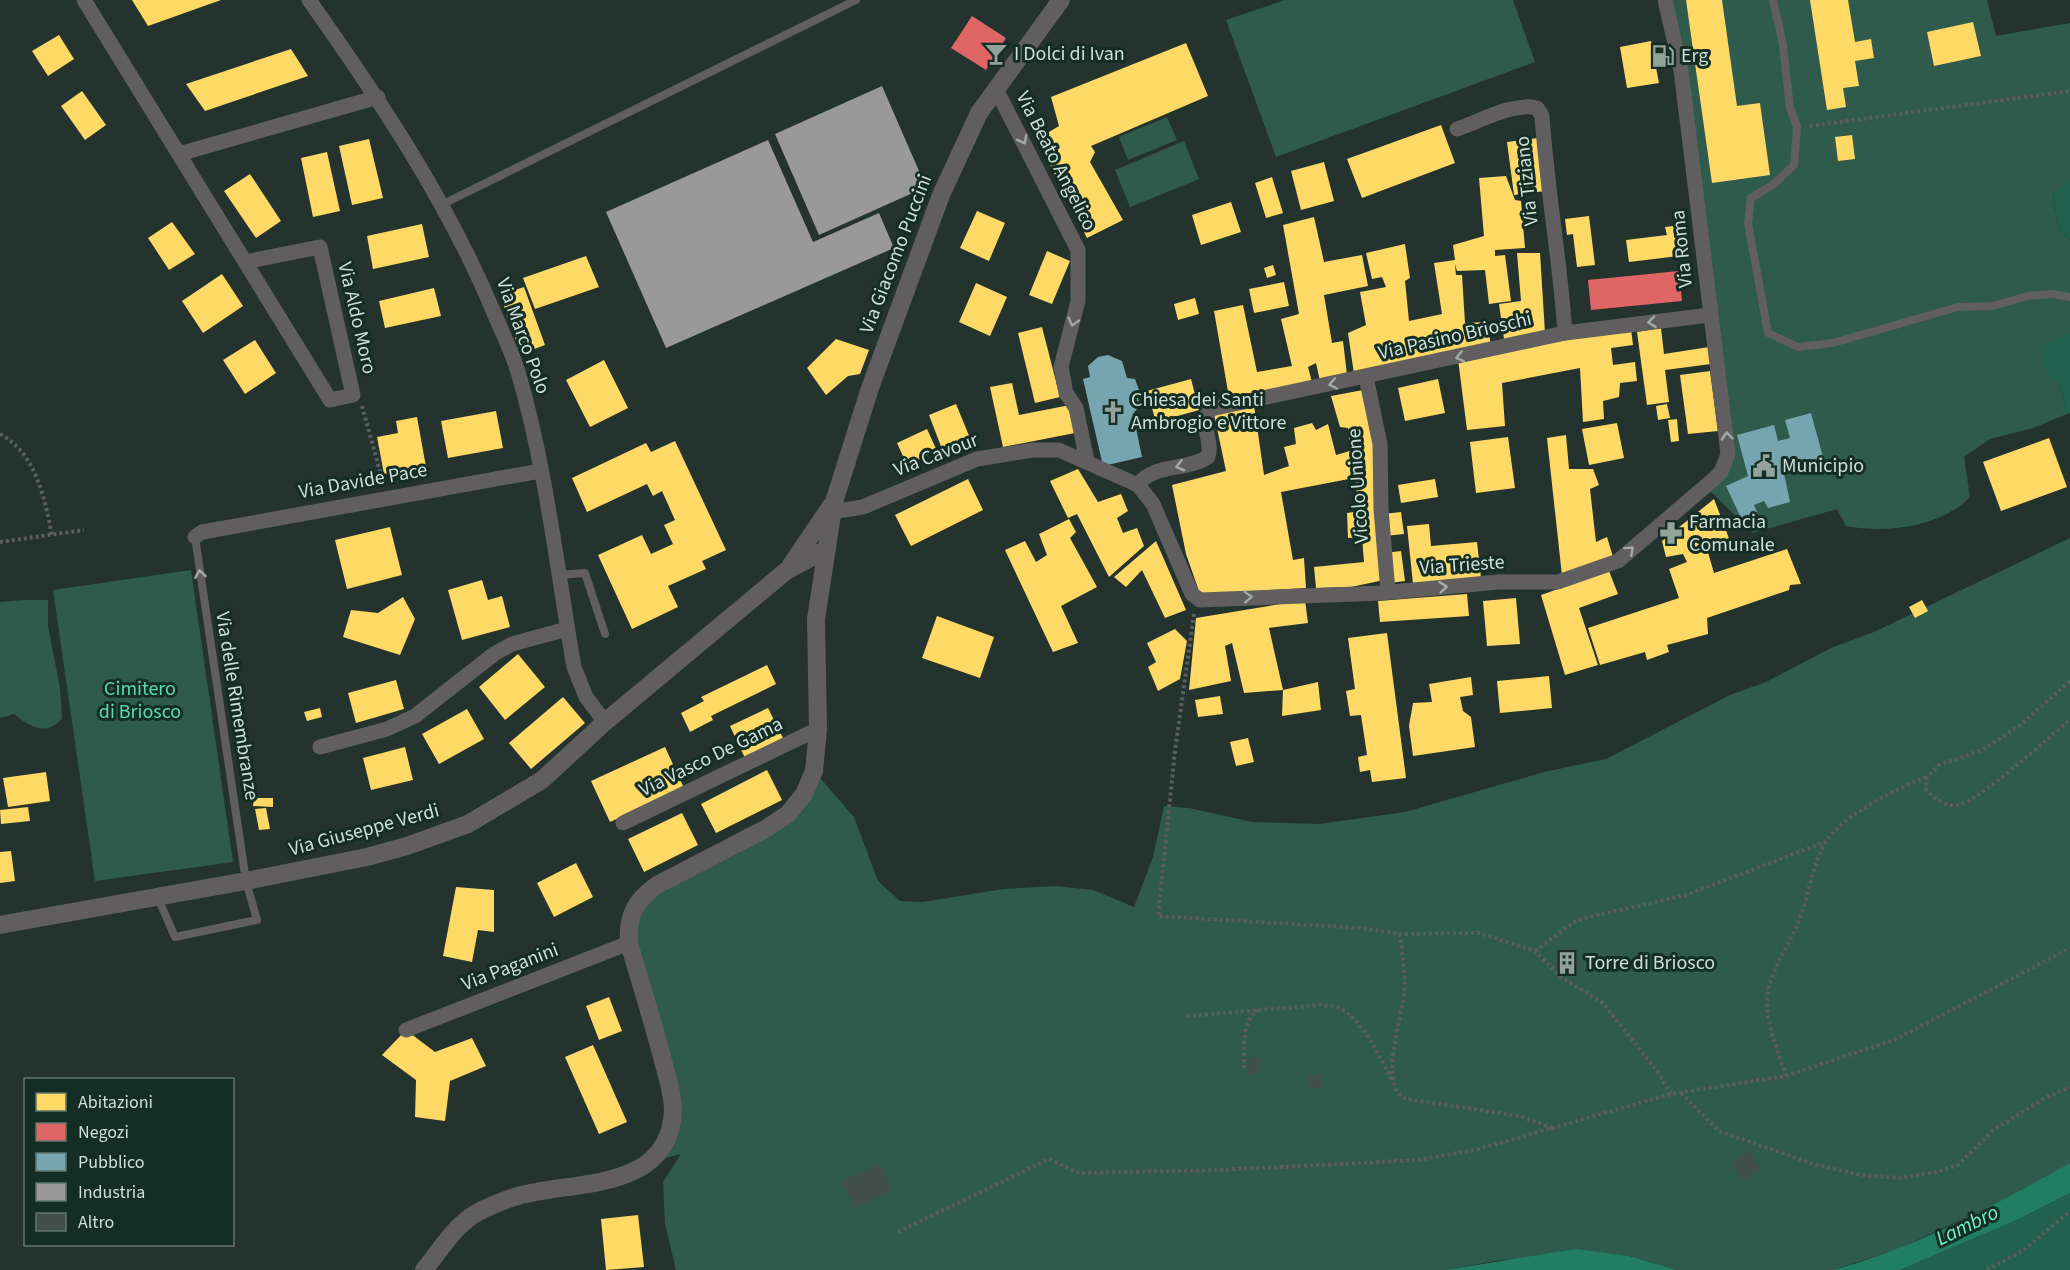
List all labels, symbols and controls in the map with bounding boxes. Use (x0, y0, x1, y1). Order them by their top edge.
place label: I Dolci di Ivan (1014, 40, 1125, 68)
bar icon: I Dolci di Ivan (983, 41, 1009, 67)
place label: Erg (1681, 42, 1708, 70)
fuel station icon: Erg (1650, 43, 1676, 69)
street label: Via Beato Angelico (1009, 87, 1103, 235)
one-way arrow (1016, 134, 1027, 145)
street label: Via Tiziano (1508, 135, 1546, 227)
street label: Via Giacomo Puccini (853, 170, 939, 338)
street label: Via Roma (1664, 209, 1700, 289)
street label: Via Aldo Moro (331, 259, 383, 377)
street label: Via Marco Polo (489, 274, 557, 398)
street label: Via Pasino Brioschi (1376, 305, 1534, 367)
one-way arrow (1068, 316, 1080, 327)
one-way arrow (1647, 316, 1657, 328)
one-way arrow (1456, 350, 1466, 363)
one-way arrow (1328, 377, 1338, 390)
place label: Chiesa dei Santi Ambrogio e Vittore (1131, 386, 1286, 437)
church icon: Chiesa dei Santi Ambrogio e Vittore (1100, 399, 1126, 425)
street label: Via Cavour (890, 426, 982, 484)
street label: Vicolo Unione (1340, 428, 1376, 544)
one-way arrow (1721, 431, 1734, 440)
place label: Municipio (1782, 452, 1864, 480)
public building icon: Municipio (1751, 453, 1777, 479)
street label: Via Davide Pace (296, 456, 430, 506)
one-way arrow (1176, 459, 1186, 472)
place label: Farmacia Comunale (1689, 508, 1775, 559)
pharmacy icon: Farmacia Comunale (1658, 520, 1684, 546)
one-way arrow (1623, 546, 1633, 557)
street label: Via Trieste (1418, 548, 1506, 582)
one-way arrow (195, 570, 207, 579)
one-way arrow (1438, 581, 1447, 594)
one-way arrow (1244, 591, 1253, 604)
street label: Via delle Rimembranze (208, 610, 266, 802)
park label: Cimitero di Briosco (99, 675, 181, 726)
street label: Via Vasco De Gama (635, 710, 787, 804)
street label: Via Giuseppe Verdi (286, 796, 442, 864)
street label: Via Paganini (458, 936, 562, 998)
place label: Torre di Briosco (1585, 949, 1715, 977)
building icon: Torre di Briosco (1554, 950, 1580, 976)
legend (24, 1078, 234, 1246)
text: Abitazioni (78, 1090, 153, 1115)
text: Negozi (78, 1120, 129, 1145)
text: Pubblico (78, 1150, 145, 1175)
text: Industria (78, 1180, 145, 1205)
water label: Lambro (1931, 1197, 2003, 1253)
text: Altro (78, 1210, 114, 1235)

